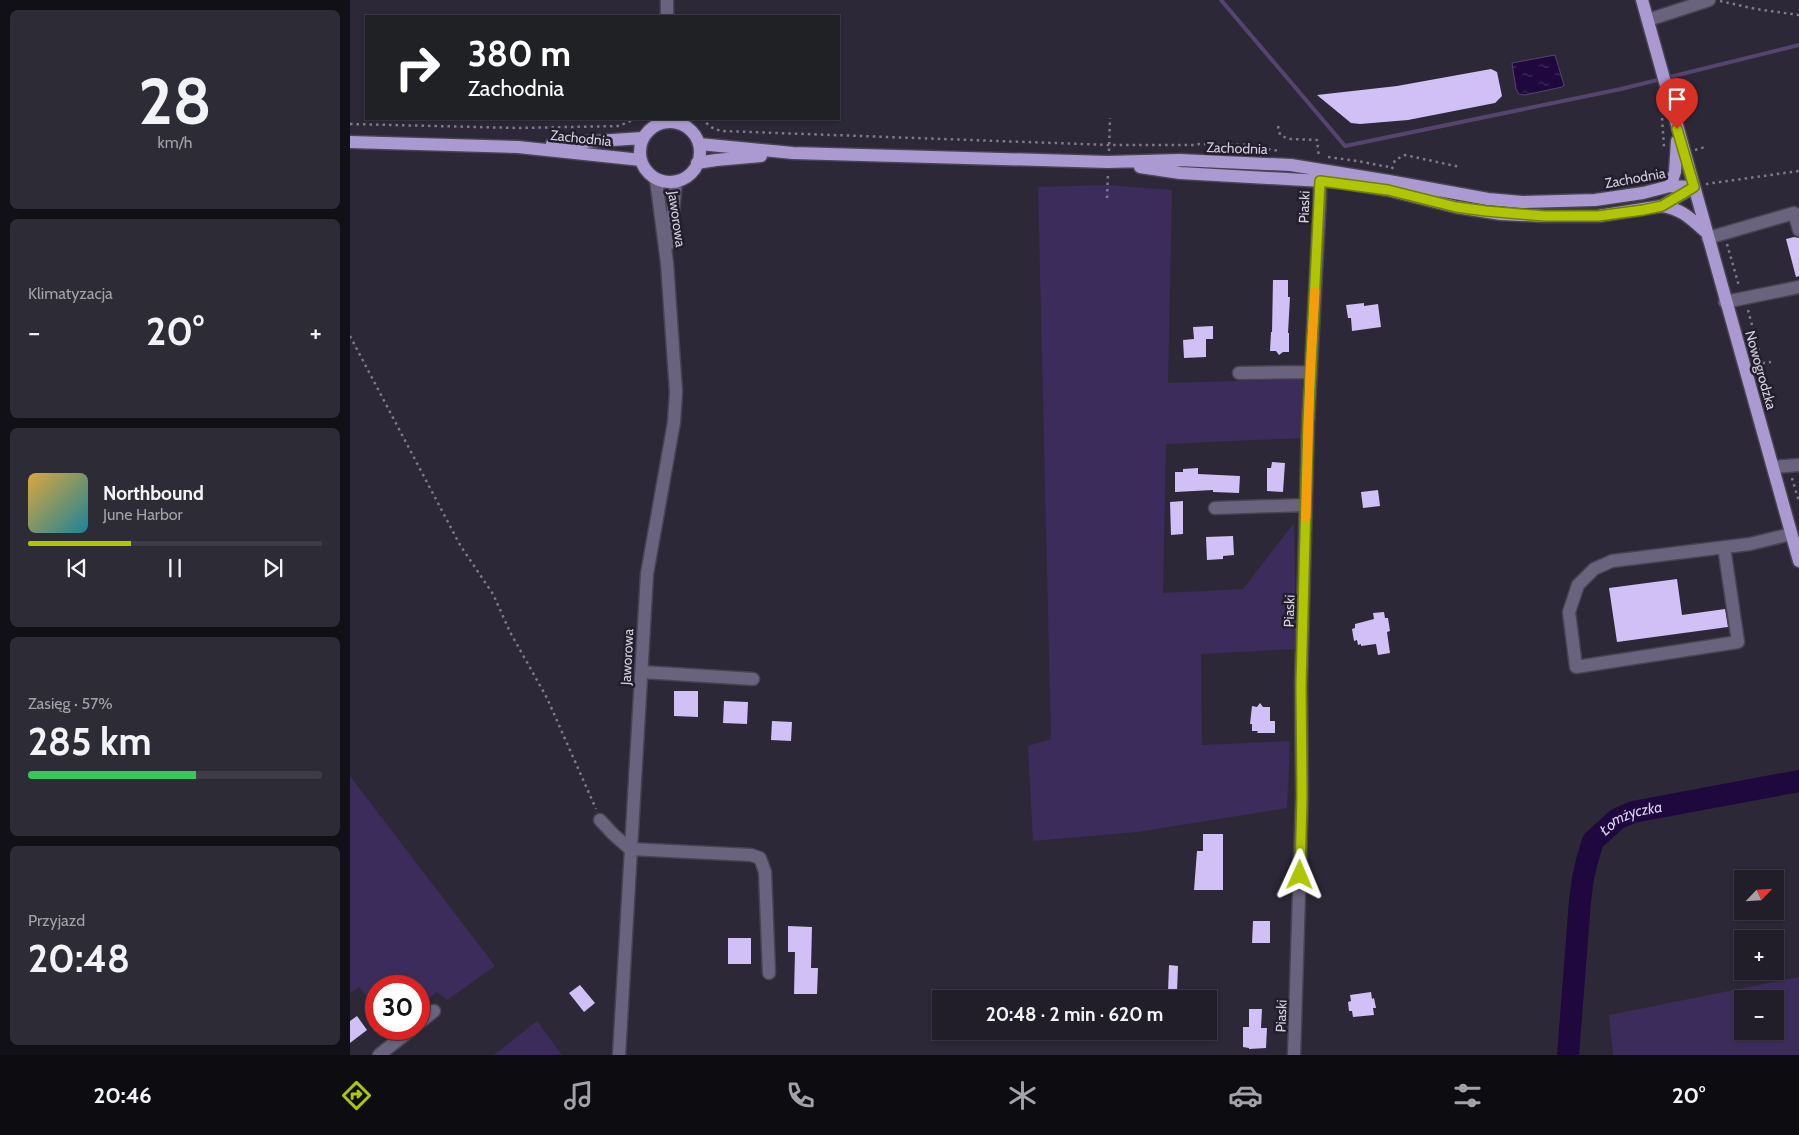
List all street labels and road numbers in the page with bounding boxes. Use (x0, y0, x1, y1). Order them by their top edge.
street label: Zachodnia (550, 126, 613, 150)
street label: Zachodnia (1206, 138, 1268, 158)
street label: Zachodnia (1603, 164, 1667, 192)
street label: Jaworowa (664, 189, 690, 248)
street label: Piaski (1294, 190, 1314, 224)
street label: Nowogrodzka (1741, 328, 1781, 412)
street label: Piaski (1279, 594, 1299, 628)
street label: Jaworowa (616, 628, 637, 687)
street label: Piaski (1271, 999, 1291, 1033)

